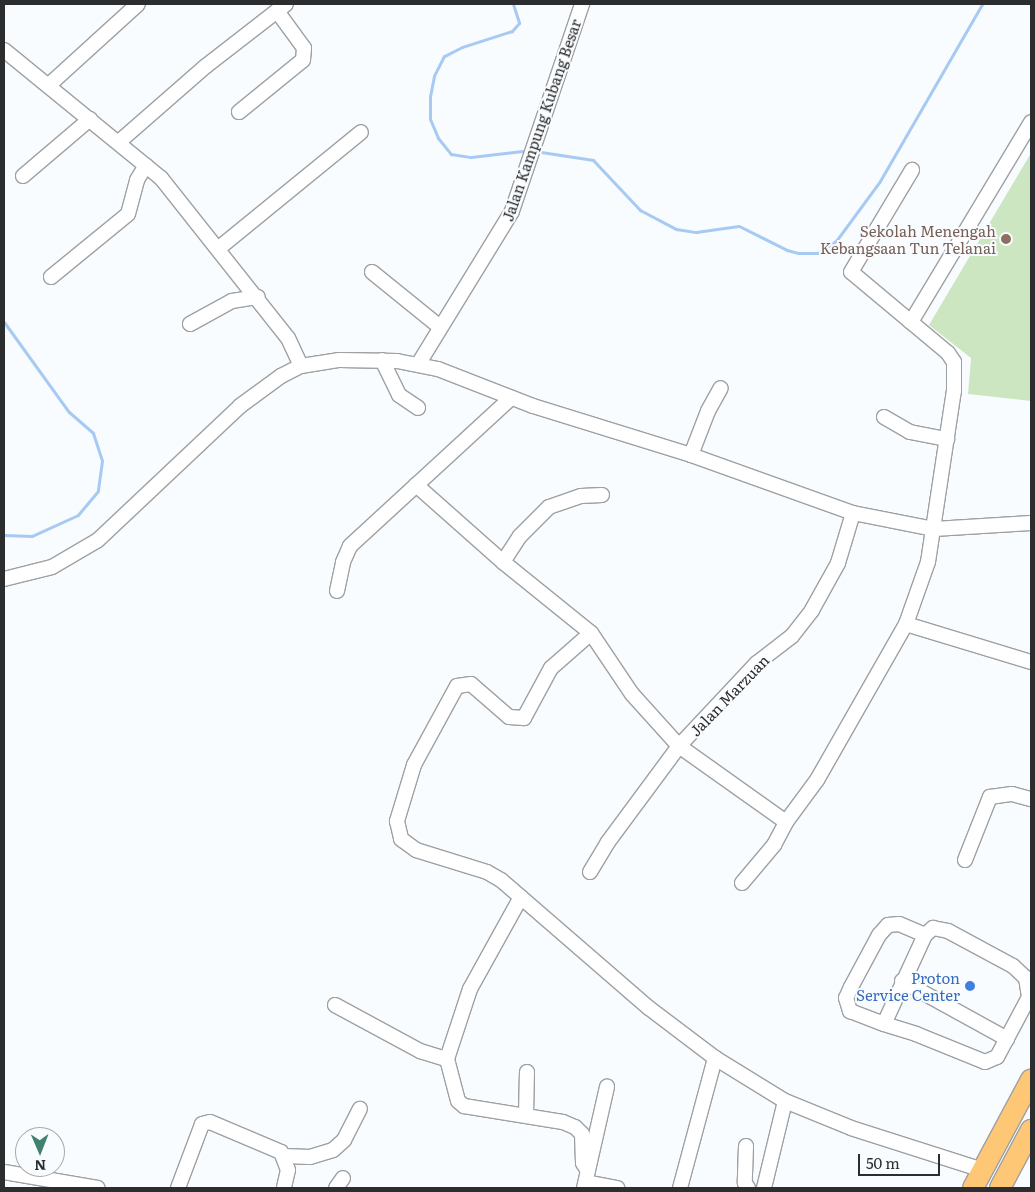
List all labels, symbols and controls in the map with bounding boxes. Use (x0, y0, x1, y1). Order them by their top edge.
street label: Jalan Kampung Kubang Besar (498, 17, 584, 223)
place label: Sekolah Menengah Kebangsaan Tun Telanai (820, 221, 996, 256)
marker: Sekolah Menengah Kebangsaan Tun Telanai (1000, 233, 1012, 245)
street label: Jalan Marzuan (686, 651, 772, 739)
place label: Proton Service Center (856, 968, 960, 1003)
marker: Proton Service Center (964, 980, 976, 992)
north arrow (15, 1127, 65, 1177)
scale bar (860, 1144, 942, 1176)
text: 50 m (866, 1151, 900, 1174)
text: N (34, 1156, 46, 1176)

